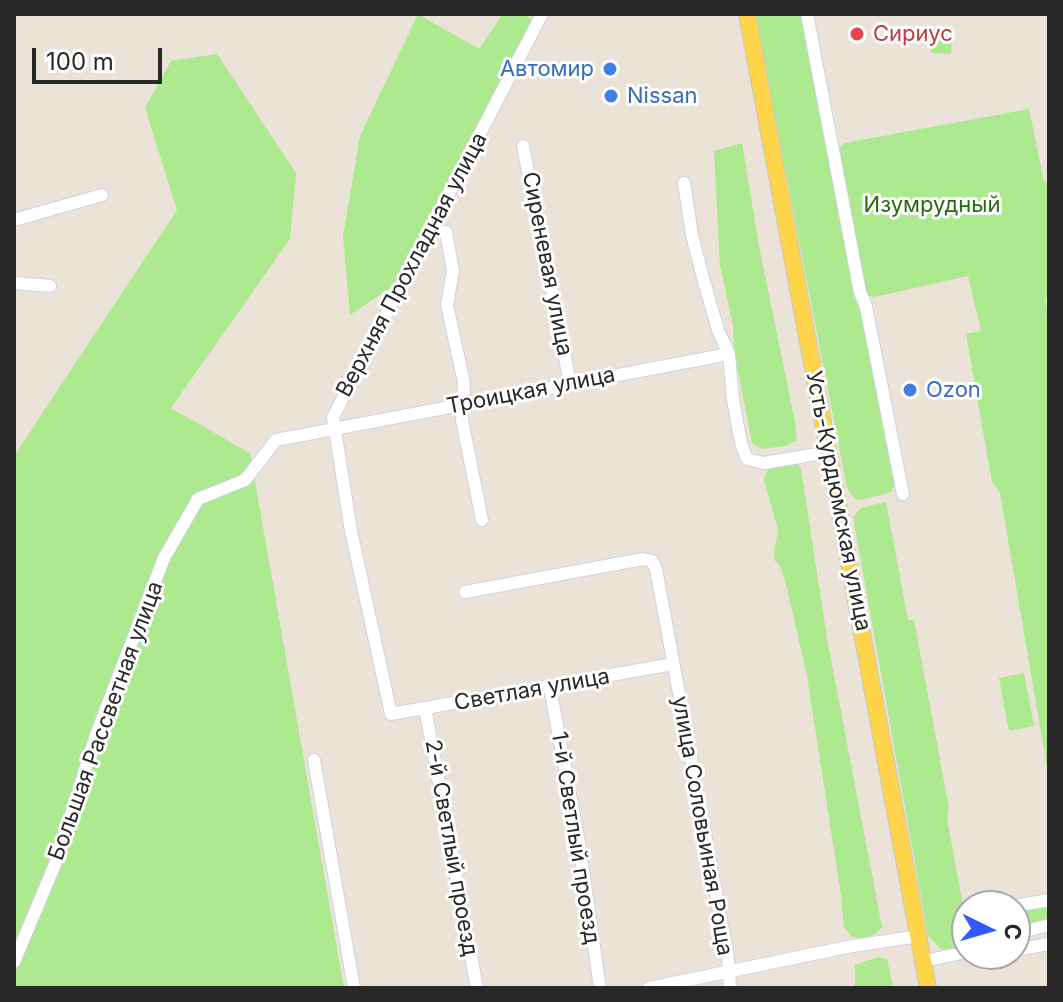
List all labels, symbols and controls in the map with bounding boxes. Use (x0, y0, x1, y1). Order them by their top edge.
place label: Сириус (873, 21, 953, 47)
marker: Сириус (848, 25, 866, 43)
scale bar (36, 32, 166, 82)
text: 100 m (46, 47, 114, 76)
place label: Автомир (500, 56, 594, 82)
marker: Автомир (601, 60, 619, 78)
place label: Nissan (627, 83, 697, 109)
marker: Nissan (602, 87, 620, 105)
street label: Верхняя Прохладная улица (331, 128, 493, 402)
street label: Сиреневая улица (516, 170, 578, 358)
park label: Изумрудный (864, 192, 1000, 218)
street label: Троицкая улица (445, 362, 617, 420)
street label: Усть-Курдюмская улица (800, 369, 876, 633)
place label: Ozon (926, 377, 981, 403)
marker: Ozon (901, 381, 919, 399)
street label: Большая Рассветная улица (43, 578, 169, 864)
street label: Светлая улица (452, 663, 612, 717)
street label: улица Соловьиная Роща (666, 694, 738, 958)
street label: 1-й Светлый проезд (545, 730, 605, 946)
street label: 2-й Светлый проезд (419, 738, 483, 958)
north arrow (951, 890, 1031, 970)
text: С (999, 923, 1027, 941)

